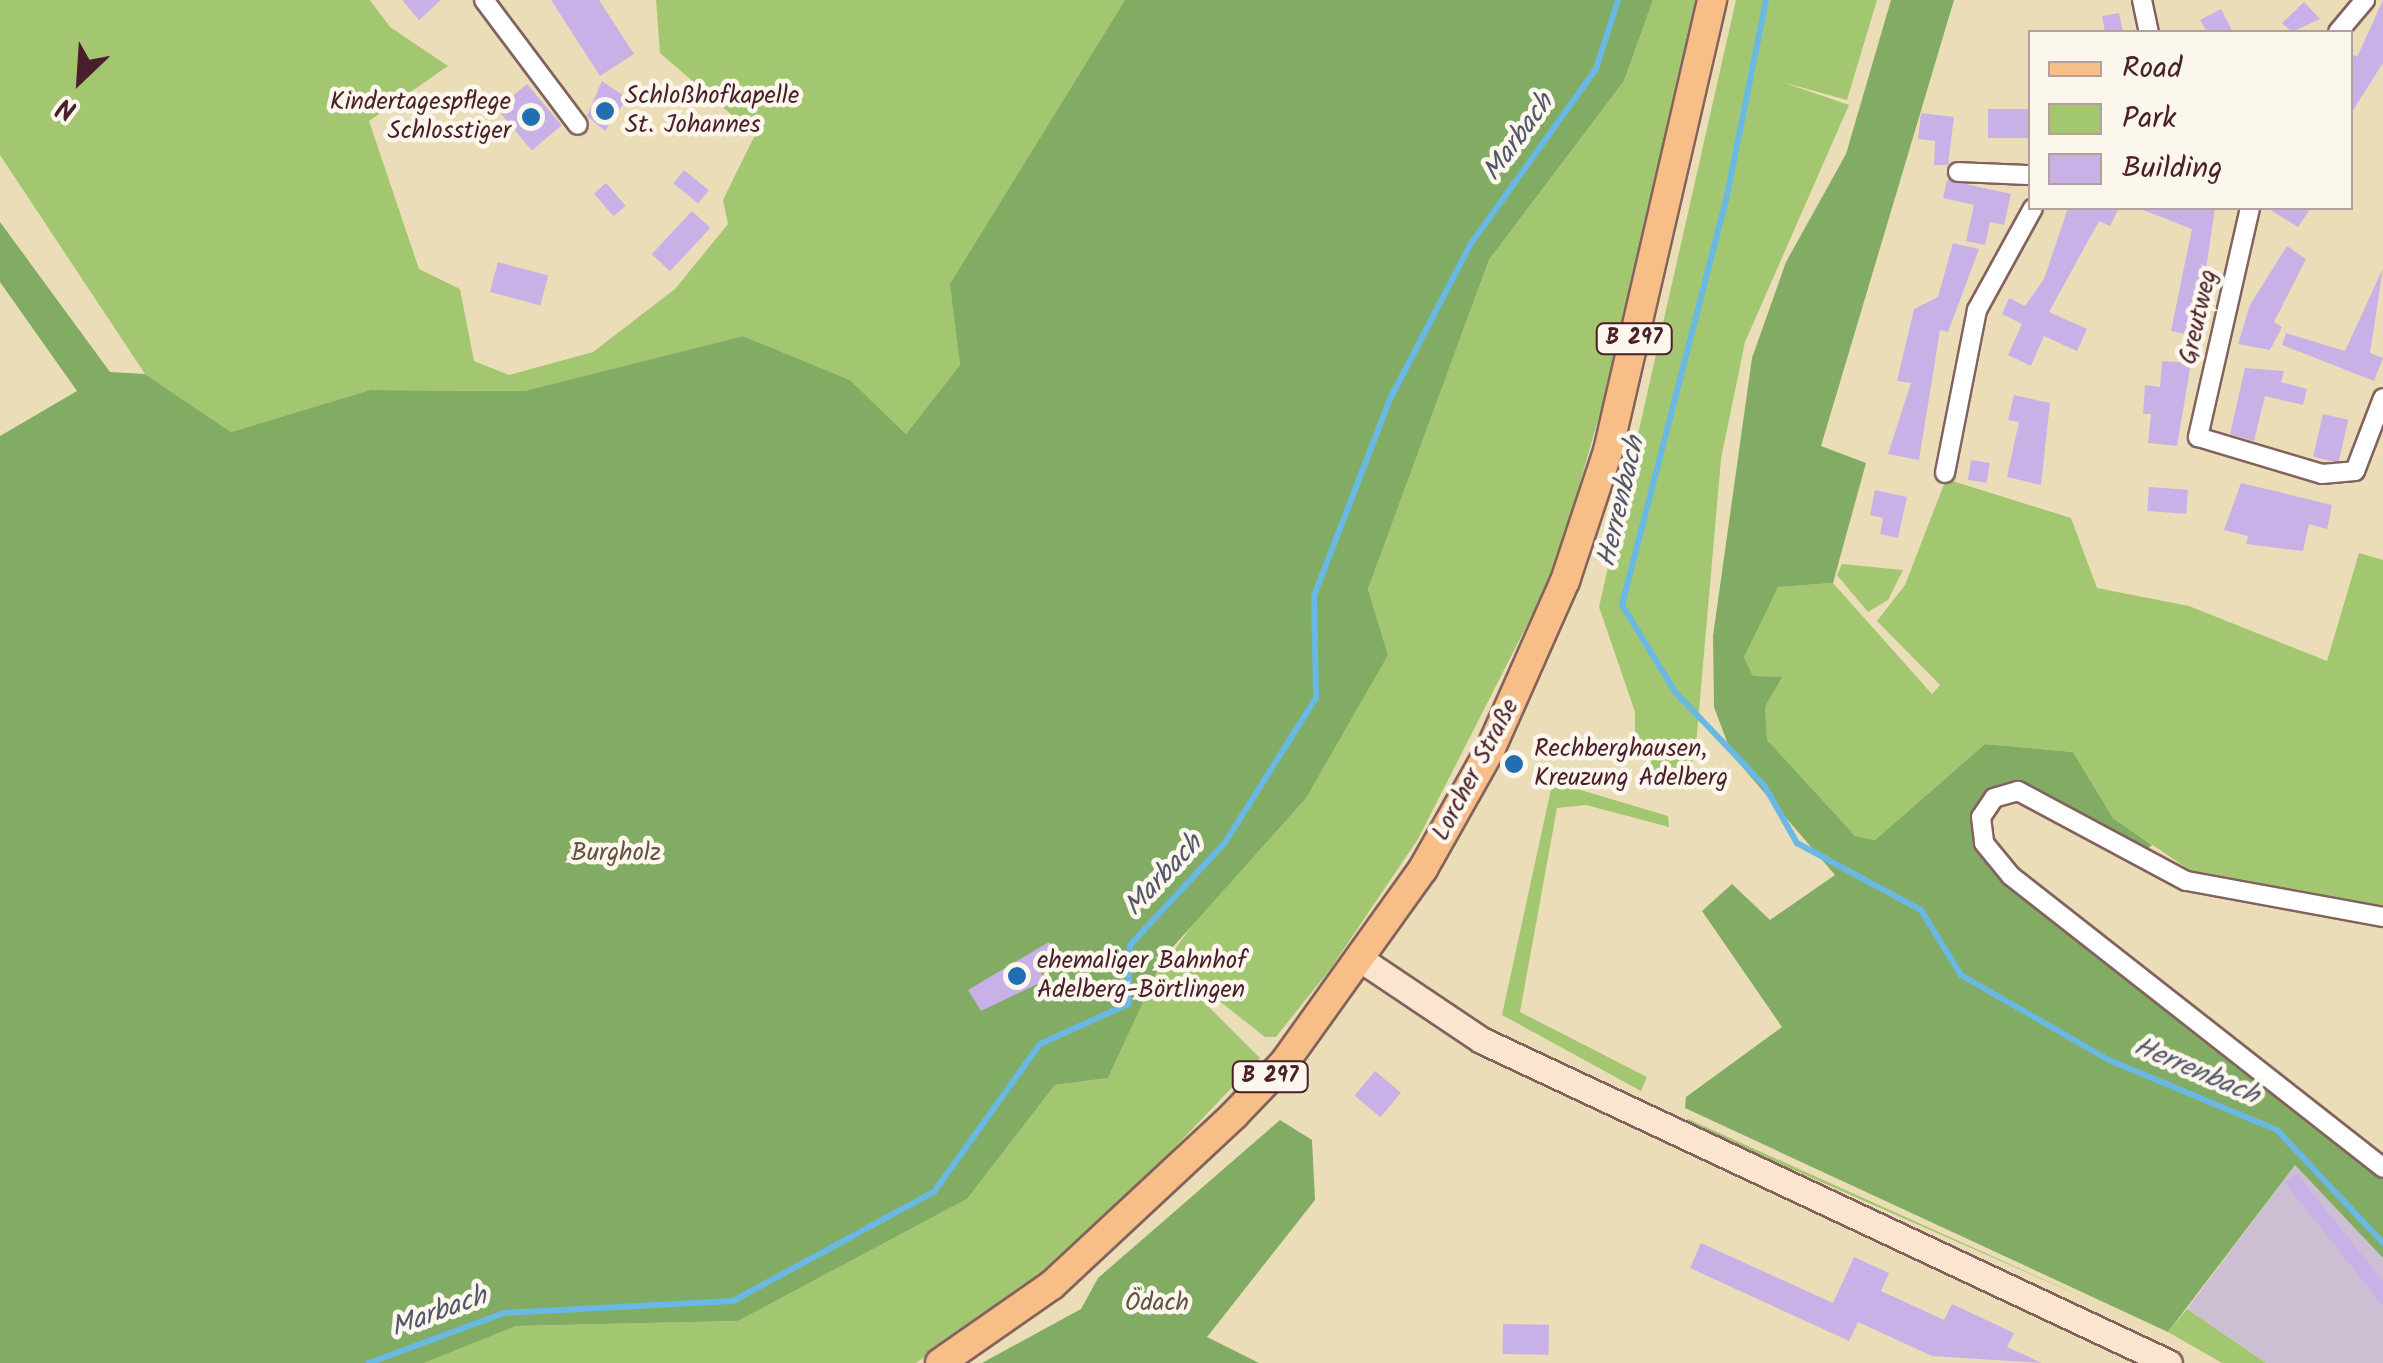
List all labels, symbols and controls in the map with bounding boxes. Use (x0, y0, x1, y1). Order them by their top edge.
north arrow (30, 30, 130, 130)
legend (2028, 30, 2353, 210)
text: Road (2122, 45, 2182, 93)
place label: Schloßhofkapelle St. Johannes (625, 82, 799, 141)
text: N (50, 84, 85, 132)
place label: Kindertagespflege Schlosstiger (330, 88, 511, 147)
water label: Marbach (1476, 88, 1562, 188)
text: Park (2122, 95, 2176, 143)
marker: Schloßhofkapelle St. Johannes (594, 100, 616, 122)
marker: Kindertagespflege Schlosstiger (520, 106, 542, 128)
text: Building (2122, 145, 2222, 193)
street label: Greutweg (2174, 267, 2224, 367)
road number: B 297 (1594, 322, 1674, 356)
water label: Herrenbach (1591, 434, 1653, 570)
street label: Lorcher Straße (1426, 694, 1526, 846)
place label: Rechberghausen, Kreuzung Adelberg (1534, 735, 1728, 794)
marker: Rechberghausen, Kreuzung Adelberg (1503, 753, 1525, 775)
water label: Marbach (1118, 828, 1210, 924)
park label: Burgholz (571, 838, 661, 868)
place label: ehemaliger Bahnhof Adelberg-Börtlingen (1037, 947, 1247, 1006)
marker: ehemaliger Bahnhof Adelberg-Börtlingen (1006, 965, 1028, 987)
water label: Herrenbach (2128, 1031, 2264, 1113)
road number: B 297 (1230, 1060, 1310, 1094)
water label: Marbach (386, 1280, 492, 1346)
park label: Ödach (1125, 1288, 1189, 1318)

